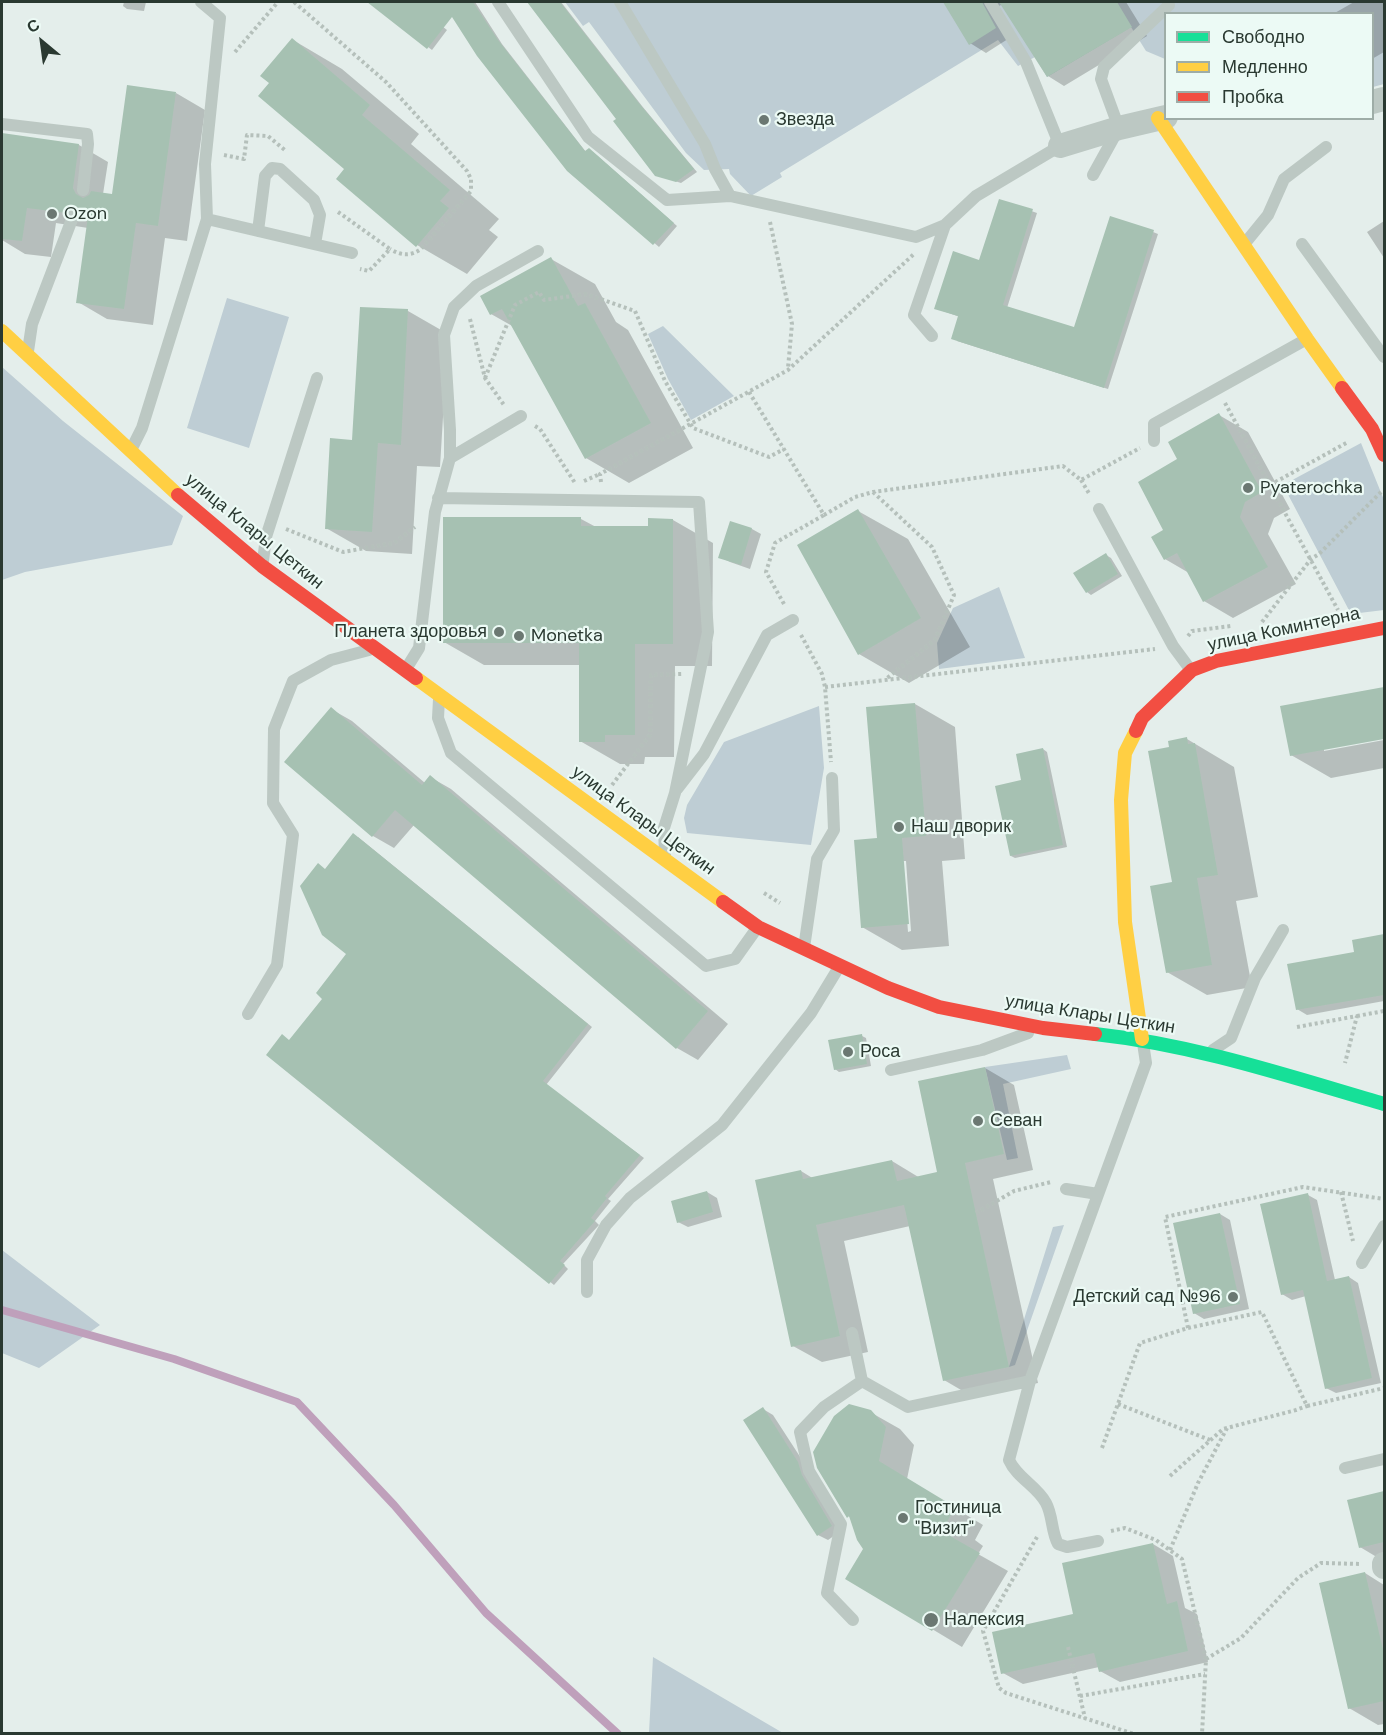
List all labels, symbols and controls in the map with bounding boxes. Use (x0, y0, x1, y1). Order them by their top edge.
north arrow (12, 12, 72, 72)
legend (1164, 12, 1374, 120)
text: С (23, 14, 43, 38)
text: Свободно (1222, 25, 1305, 49)
text: Медленно (1222, 55, 1308, 79)
text: Пробка (1222, 85, 1284, 109)
place label: Звезда (776, 109, 834, 131)
marker: Звезда (757, 113, 771, 127)
place label: Ozon (64, 203, 107, 225)
marker: Ozon (45, 207, 59, 221)
street label: улица Клары Цеткин (180, 470, 328, 594)
place label: Pyaterochka (1260, 477, 1363, 499)
marker: Pyaterochka (1241, 481, 1255, 495)
street label: улица Коминтерна (1206, 603, 1362, 657)
place label: Планета здоровья (334, 621, 487, 643)
marker: Планета здоровья (492, 625, 506, 639)
place label: Monetka (531, 625, 603, 647)
marker: Monetka (512, 629, 526, 643)
street label: улица Клары Цеткин (567, 762, 719, 880)
place label: Наш дворик (911, 816, 1011, 838)
marker: Наш дворик (892, 820, 906, 834)
street label: улица Клары Цеткин (1003, 991, 1177, 1039)
place label: Роса (860, 1041, 900, 1063)
marker: Роса (841, 1045, 855, 1059)
place label: Севан (990, 1110, 1042, 1132)
marker: Севан (971, 1114, 985, 1128)
place label: Детский сад №96 (1073, 1286, 1221, 1308)
marker: Детский сад №96 (1226, 1290, 1240, 1304)
place label: Гостиница "Визит" (915, 1497, 1001, 1540)
marker: Гостиница "Визит" (896, 1511, 910, 1525)
place label: Налексия (944, 1609, 1024, 1631)
marker: Налексия (922, 1611, 940, 1629)

